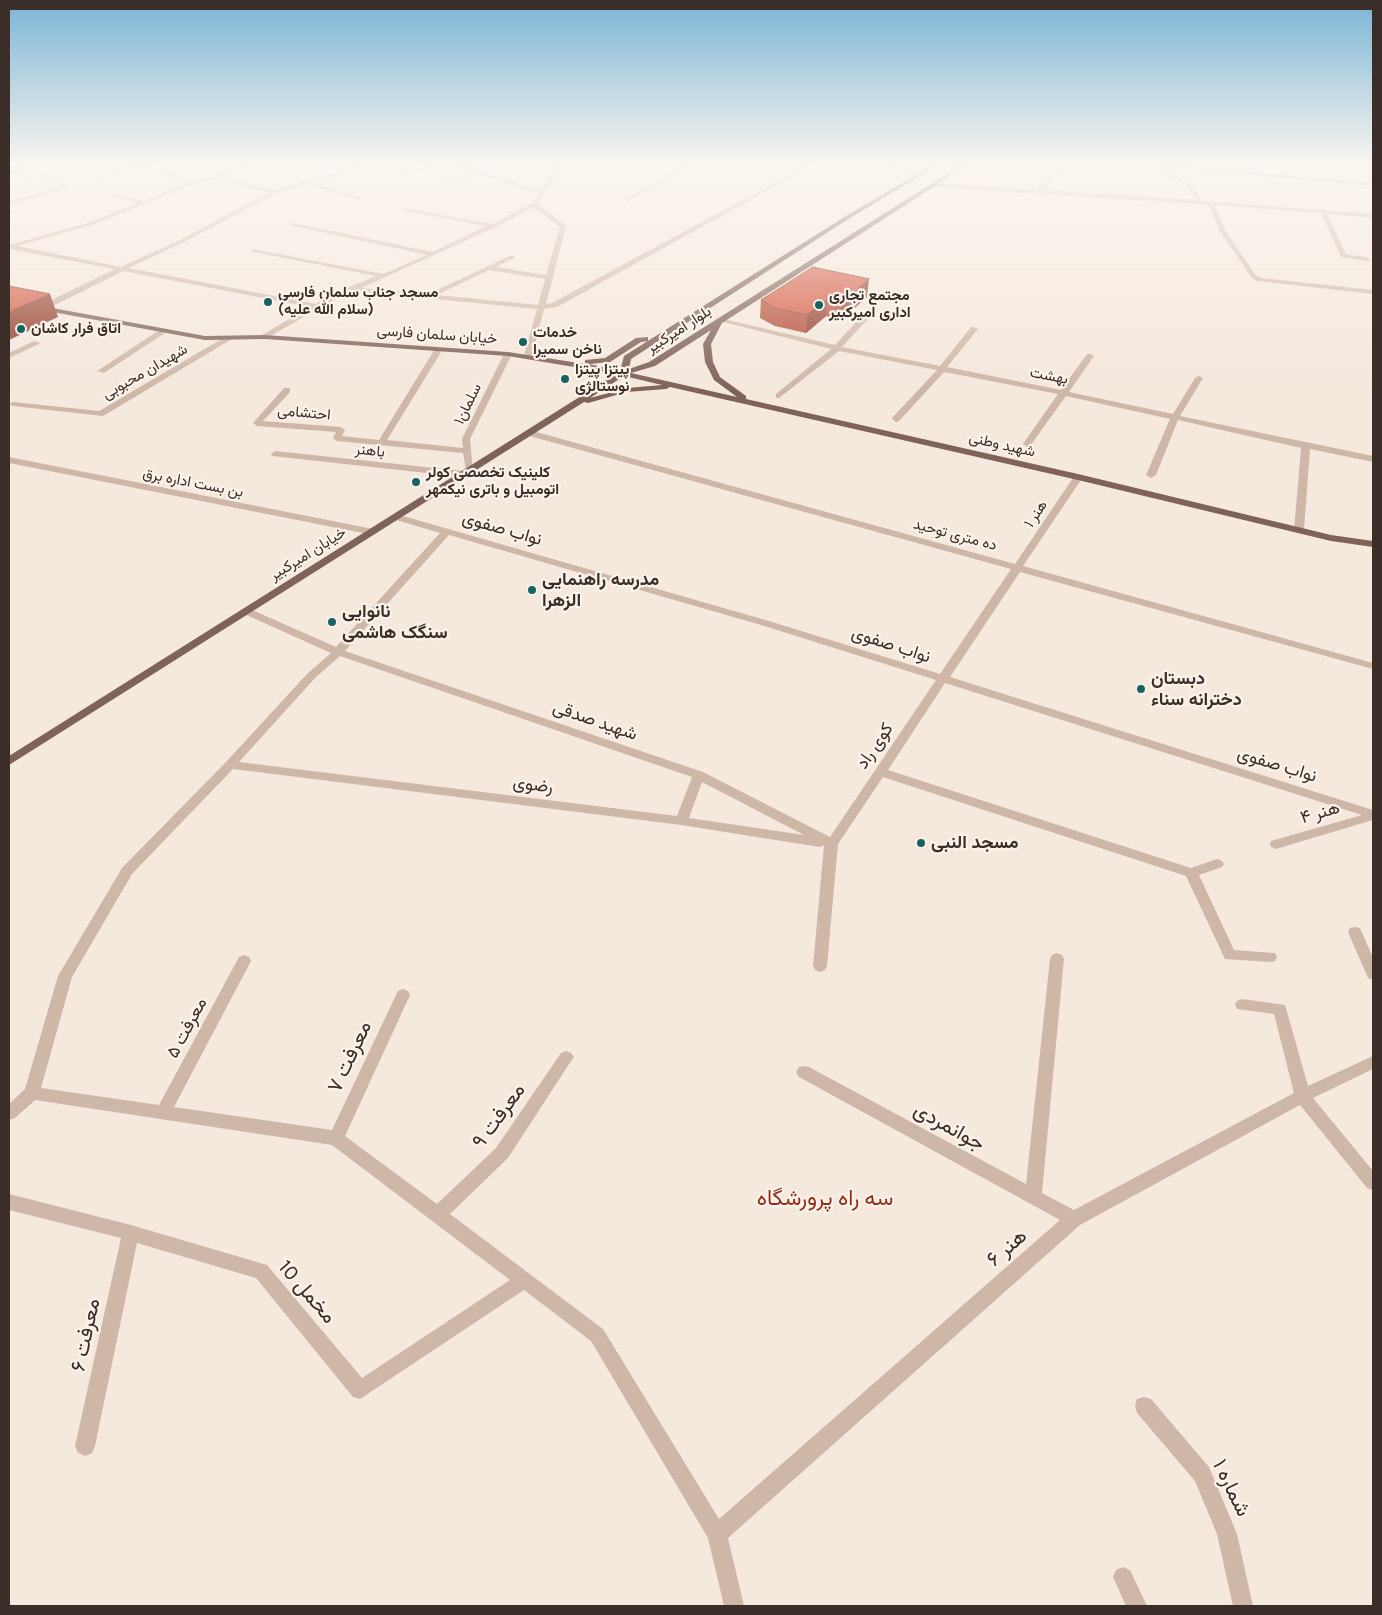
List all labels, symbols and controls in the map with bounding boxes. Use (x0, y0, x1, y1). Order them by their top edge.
place label: مسجد جناب سلمان فارسی (سلام الله علیه) (278, 284, 438, 319)
place label: مجتمع تجاری اداری امیرکبیر (829, 287, 911, 322)
marker: مسجد جناب سلمان فارسی (سلام الله علیه) (262, 296, 274, 308)
marker: مجتمع تجاری اداری امیرکبیر (813, 299, 825, 311)
street label: بلوار امیرکبیر (643, 302, 715, 358)
place label: اتاق فرار کاشان (31, 320, 121, 338)
street label: خیابان سلمان فارسی (376, 322, 498, 348)
marker: اتاق فرار کاشان (15, 323, 27, 335)
place label: خدمات ناخن سمیرا (533, 324, 602, 359)
marker: خدمات ناخن سمیرا (517, 336, 529, 348)
street label: شهیدان محبوبی (99, 340, 191, 404)
place label: پیتزا پیتزا نوستالژی (575, 361, 629, 396)
street label: بهشت (1028, 363, 1070, 389)
marker: پیتزا پیتزا نوستالژی (559, 373, 571, 385)
street label: سلمان۱ (450, 380, 486, 428)
street label: احتشامی (277, 402, 331, 424)
street label: شهید وطنی (967, 429, 1037, 461)
street label: باهنر (354, 441, 386, 461)
street label: بن بست اداره برق (141, 464, 245, 502)
place label: کلینیک تخصصی کولر اتومبیل و باتری نیکمهر (426, 464, 559, 499)
marker: کلینیک تخصصی کولر اتومبیل و باتری نیکمهر (410, 476, 422, 488)
street label: هنر ۱ (1020, 497, 1052, 531)
street label: نواب صفوی (460, 507, 544, 551)
street label: ده متری توحید (911, 515, 999, 555)
street label: خیابان امیرکبیر (266, 523, 350, 585)
place label: مدرسه راهنمایی الزهرا (542, 569, 659, 612)
marker: مدرسه راهنمایی الزهرا (526, 584, 538, 596)
place label: نانوایی سنگک هاشمی (342, 601, 448, 644)
marker: نانوایی سنگک هاشمی (326, 616, 338, 628)
street label: نواب صفوی (849, 622, 933, 668)
place label: دبستان دخترانه سناء (1151, 668, 1242, 711)
marker: دبستان دخترانه سناء (1135, 683, 1147, 695)
street label: شهید صدقی (550, 696, 640, 746)
street label: کوی راد (852, 719, 898, 773)
street label: نواب صفوی (1235, 743, 1319, 787)
street label: رضوی (512, 772, 554, 798)
street label: هنر ۴ (1298, 797, 1342, 829)
place label: مسجد النبی (931, 832, 1018, 854)
marker: مسجد النبی (915, 837, 927, 849)
street label: معرفت ۵ (162, 994, 212, 1062)
street label: معرفت ۷ (322, 1017, 378, 1097)
street label: معرفت ۹ (467, 1079, 531, 1153)
street label: جوانمردی (909, 1097, 989, 1157)
district label: سه راه پرورشگاه (757, 1186, 893, 1212)
street label: هنر ۶ (982, 1224, 1032, 1272)
street label: مخمل 10 (273, 1255, 341, 1329)
street label: معرفت ۶ (66, 1296, 106, 1374)
street label: شماره ۱ (1206, 1455, 1256, 1521)

